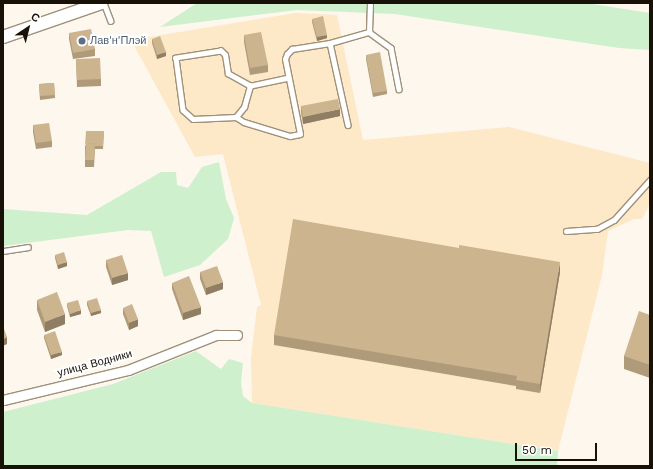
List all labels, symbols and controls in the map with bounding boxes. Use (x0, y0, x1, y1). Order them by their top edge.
north arrow (8, 8, 48, 48)
text: С (28, 10, 42, 25)
place label: Лав'н'Плэй (90, 34, 146, 48)
marker: Лав'н'Плэй (77, 36, 87, 46)
street label: улица Водники (56, 348, 134, 380)
scale bar (517, 435, 599, 461)
text: 50 m (522, 443, 552, 457)

